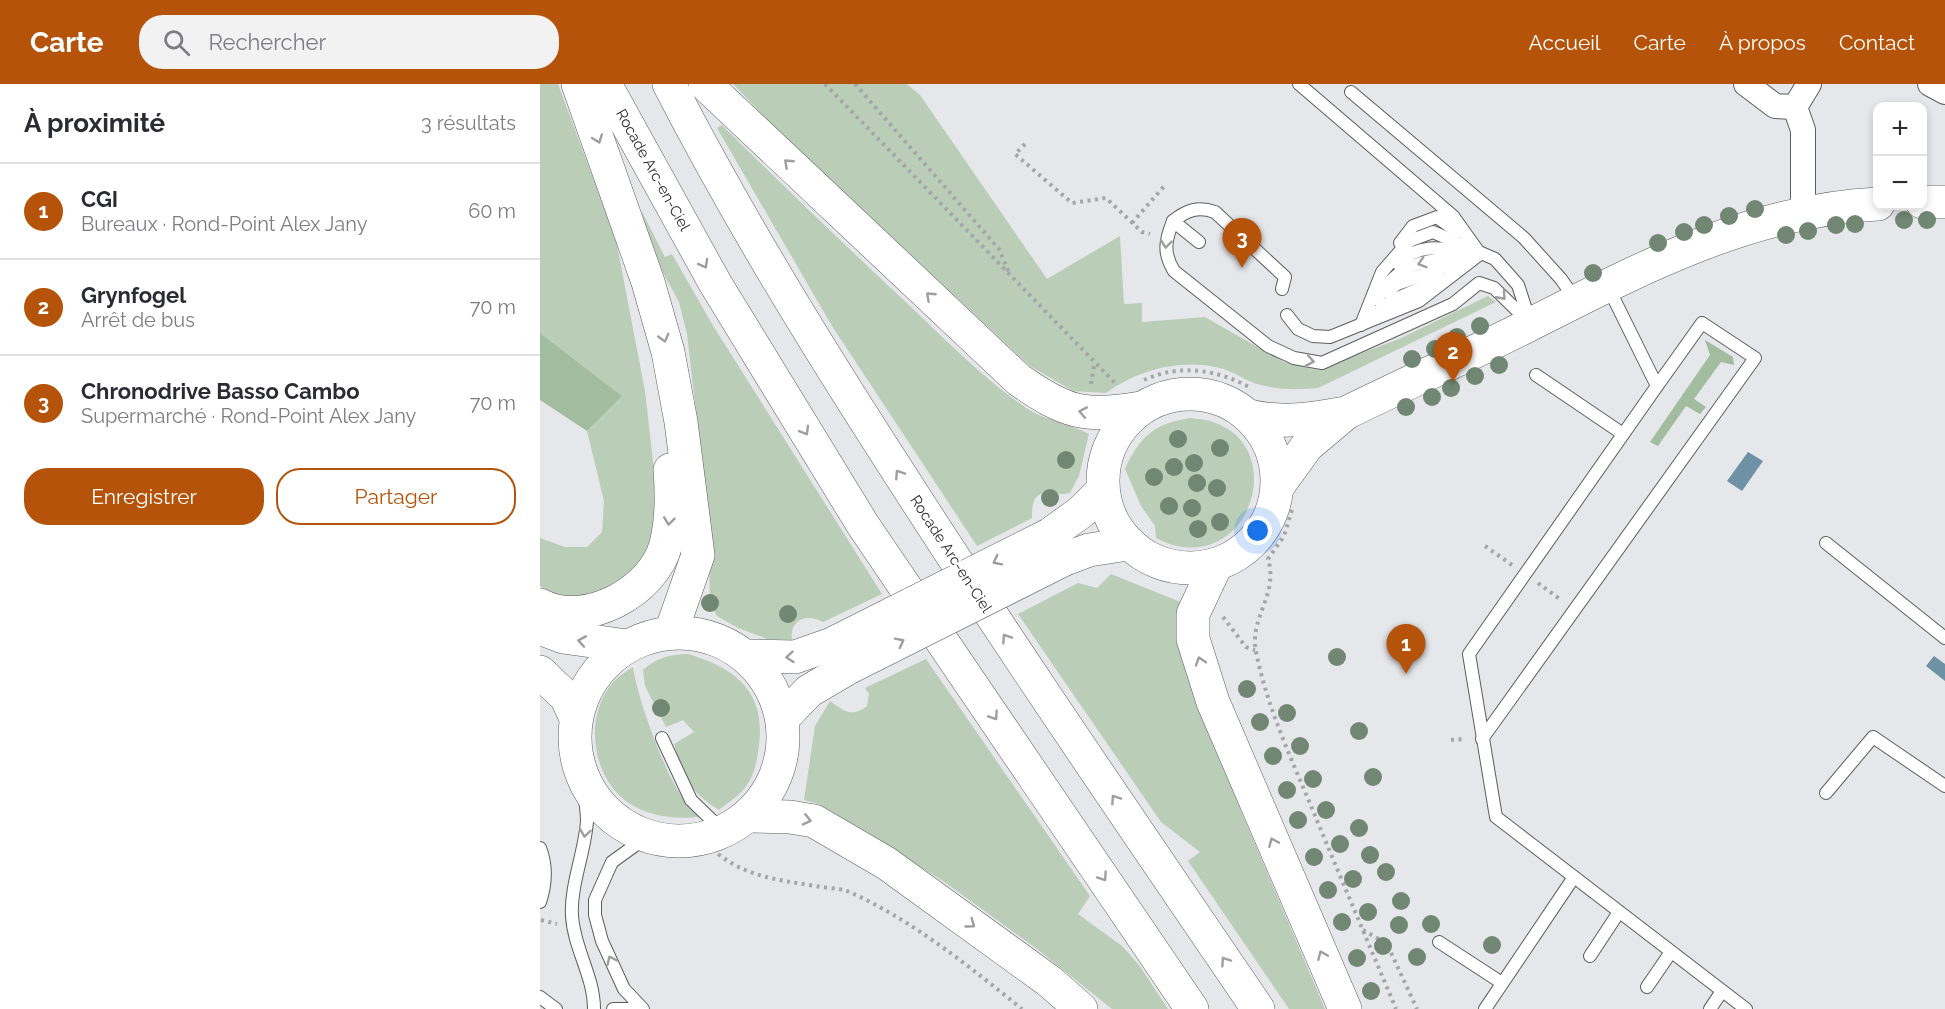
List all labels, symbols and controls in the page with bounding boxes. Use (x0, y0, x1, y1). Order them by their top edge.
search box (139, 15, 559, 69)
text: Carte (30, 26, 103, 59)
icon: search (160, 26, 193, 59)
text: Rechercher (208, 29, 326, 55)
text: Accueil (1529, 30, 1601, 55)
text: Carte (1634, 30, 1686, 55)
text: À propos (1719, 30, 1806, 55)
text: Contact (1839, 30, 1915, 55)
map controls (1873, 102, 1927, 210)
button: + (1873, 102, 1927, 156)
street label: Rocade Arc-en-Ciel (612, 106, 694, 235)
text: À proximité (24, 108, 165, 138)
text: 3 résultats (421, 111, 516, 135)
one-way arrow (590, 133, 603, 144)
button: − (1873, 156, 1927, 210)
one-way arrow (784, 159, 795, 170)
text: CGI (81, 186, 118, 212)
text: 1 (39, 199, 48, 223)
text: 60 m (468, 199, 516, 223)
text: Bureaux · Rond-Point Alex Jany (81, 212, 367, 236)
pin: 3 (1222, 218, 1262, 268)
one-way arrow (1161, 240, 1173, 249)
one-way arrow (1417, 255, 1427, 268)
one-way arrow (697, 258, 708, 268)
text: Grynfogel (81, 282, 186, 308)
one-way arrow (1495, 289, 1506, 300)
one-way arrow (926, 292, 937, 303)
text: 2 (38, 295, 49, 319)
text: 70 m (470, 295, 516, 319)
text: Arrêt de bus (81, 308, 195, 332)
pin: 2 (1434, 332, 1472, 382)
one-way arrow (656, 333, 669, 343)
one-way arrow (1305, 354, 1315, 367)
text: Chronodrive Basso Cambo (81, 378, 360, 404)
text: 3 (38, 391, 49, 415)
text: 70 m (470, 391, 516, 415)
text: Supermarché · Rond-Point Alex Jany (81, 404, 416, 428)
one-way arrow (1079, 406, 1089, 419)
one-way arrow (798, 425, 810, 435)
button: Enregistrer (24, 468, 264, 525)
button: Partager (276, 468, 516, 525)
one-way arrow (896, 470, 907, 481)
street label: Rocade Arc-en-Ciel (906, 492, 996, 617)
one-way arrow (663, 516, 676, 525)
your location (1243, 516, 1272, 545)
one-way arrow (993, 554, 1003, 565)
pin: 1 (1386, 624, 1426, 674)
one-way arrow (1001, 634, 1013, 644)
one-way arrow (578, 635, 587, 647)
one-way arrow (894, 637, 905, 649)
one-way arrow (786, 650, 795, 663)
one-way arrow (1195, 656, 1207, 667)
one-way arrow (987, 709, 998, 720)
one-way arrow (1111, 795, 1122, 806)
one-way arrow (802, 813, 812, 826)
one-way arrow (579, 829, 591, 838)
one-way arrow (1268, 837, 1280, 848)
one-way arrow (1096, 871, 1107, 882)
one-way arrow (964, 917, 975, 928)
one-way arrow (1317, 951, 1329, 962)
one-way arrow (607, 956, 619, 967)
one-way arrow (1221, 956, 1232, 967)

